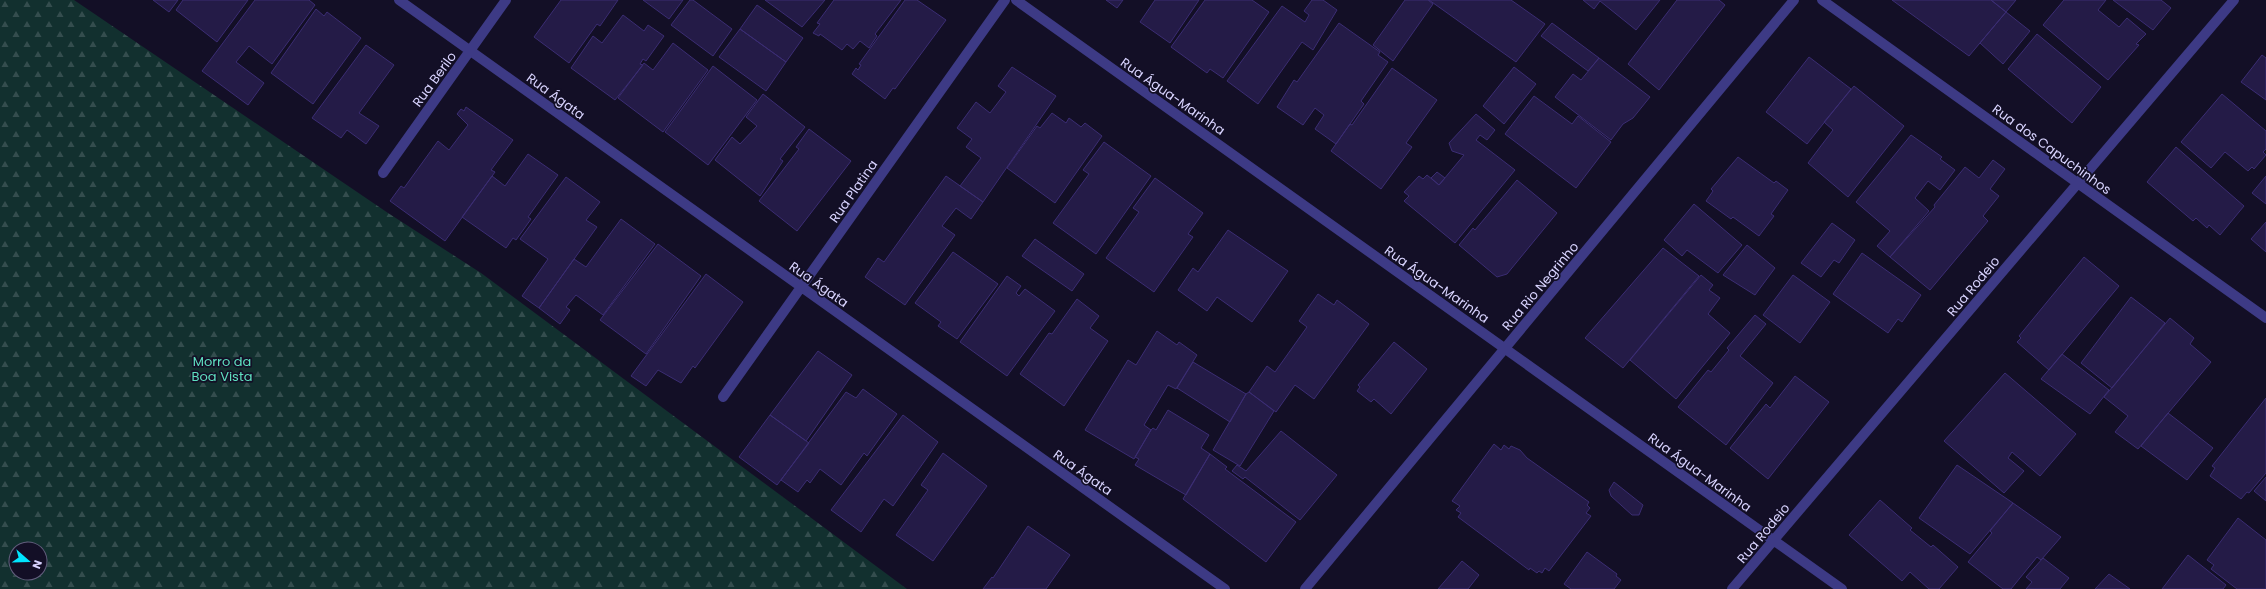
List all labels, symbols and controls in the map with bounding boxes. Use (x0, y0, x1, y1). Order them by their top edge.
street label: Rua Berilo (408, 48, 461, 111)
street label: Rua Água-Marinha (1117, 53, 1229, 140)
street label: Rua Ágata (522, 69, 589, 124)
street label: Rua dos Capuchinhos (1988, 100, 2115, 199)
street label: Rua Platina (825, 156, 882, 227)
street label: Rua Rio Negrinho (1498, 238, 1583, 335)
street label: Rua Água-Marinha (1381, 241, 1493, 328)
street label: Rua Rodeio (1943, 252, 2004, 320)
street label: Rua Ágata (785, 257, 852, 312)
park label: Morro da Boa Vista (192, 352, 252, 386)
street label: Rua Água-Marinha (1644, 428, 1755, 516)
street label: Rua Ágata (1049, 445, 1116, 500)
street label: Rua Rodeio (1733, 499, 1794, 567)
north arrow (8, 541, 48, 581)
text: N (28, 558, 46, 571)

